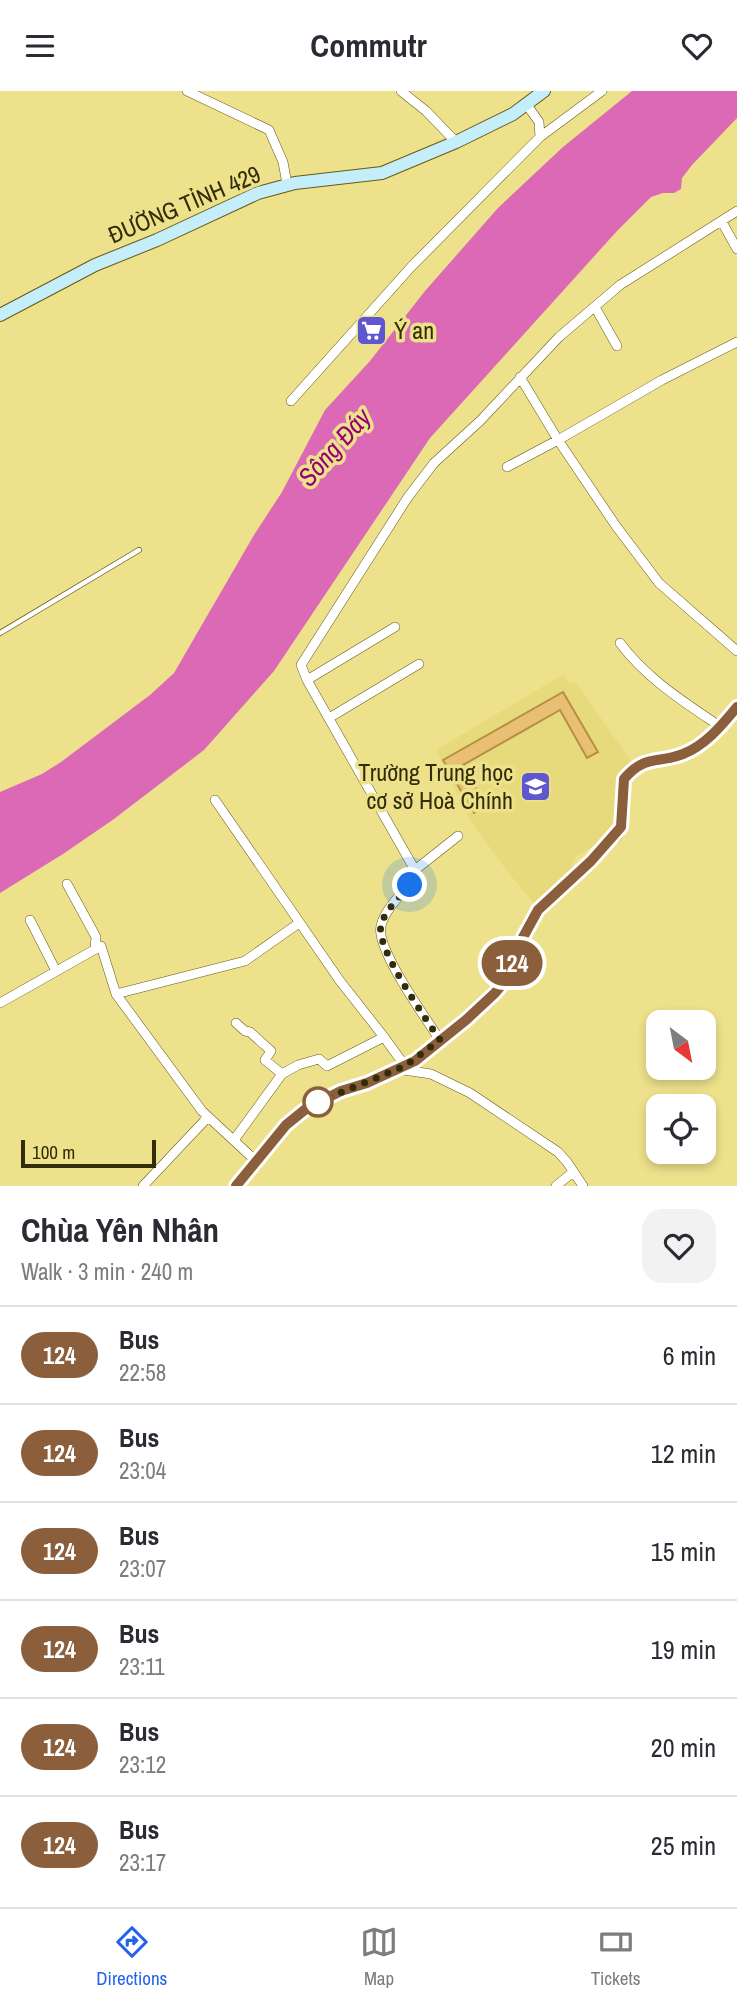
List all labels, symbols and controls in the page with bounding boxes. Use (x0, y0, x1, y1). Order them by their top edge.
text: Commutr (310, 24, 427, 67)
icon: menu (21, 27, 59, 65)
icon: heart (678, 27, 716, 65)
street label: ĐƯỜNG TỈNH 429 (103, 158, 265, 250)
supermarket icon: Ý an (354, 313, 388, 347)
place label: Ý an (394, 314, 434, 346)
water label: Sông Đáy (290, 400, 379, 494)
place label: Trường Trung học cơ sở Hoà Chính (358, 756, 513, 816)
school or university icon: Trường Trung học cơ sở Hoà Chính (519, 769, 553, 803)
your location (392, 867, 427, 902)
line badge: 124 (472, 940, 552, 986)
text: 124 (496, 947, 528, 979)
north arrow (646, 1010, 716, 1080)
map controls (646, 1010, 716, 1164)
unlabelled marker (303, 1087, 333, 1117)
button: locate (646, 1094, 716, 1164)
scale bar (21, 1137, 156, 1169)
text: 100 m (32, 1139, 75, 1165)
text: Chùa Yên Nhân (21, 1208, 219, 1252)
button: heart (642, 1209, 716, 1283)
text: Walk · 3 min · 240 m (21, 1256, 193, 1287)
text: Bus (119, 1322, 159, 1357)
text: 6 min (663, 1338, 716, 1373)
text: 124 (43, 1339, 76, 1371)
text: 22:58 (119, 1357, 166, 1388)
text: Bus (119, 1420, 159, 1455)
text: 12 min (651, 1436, 716, 1471)
text: 124 (43, 1437, 76, 1469)
text: 23:04 (119, 1455, 166, 1486)
text: Bus (119, 1518, 159, 1553)
text: 15 min (651, 1534, 716, 1569)
text: 124 (43, 1535, 76, 1567)
text: 23:07 (119, 1553, 166, 1584)
text: Bus (119, 1616, 159, 1651)
text: 19 min (651, 1632, 716, 1667)
text: 124 (43, 1633, 76, 1665)
text: 23:11 (119, 1651, 165, 1682)
text: Bus (119, 1714, 159, 1749)
text: 20 min (651, 1730, 716, 1765)
text: 124 (43, 1731, 76, 1763)
text: 23:12 (119, 1749, 166, 1780)
text: Bus (119, 1812, 159, 1847)
text: 25 min (651, 1828, 716, 1863)
text: 124 (43, 1829, 76, 1861)
text: 23:17 (119, 1847, 166, 1878)
tab: Directions (96, 1923, 167, 1991)
tab: Map (360, 1923, 398, 1991)
tab: Tickets (591, 1923, 641, 1991)

